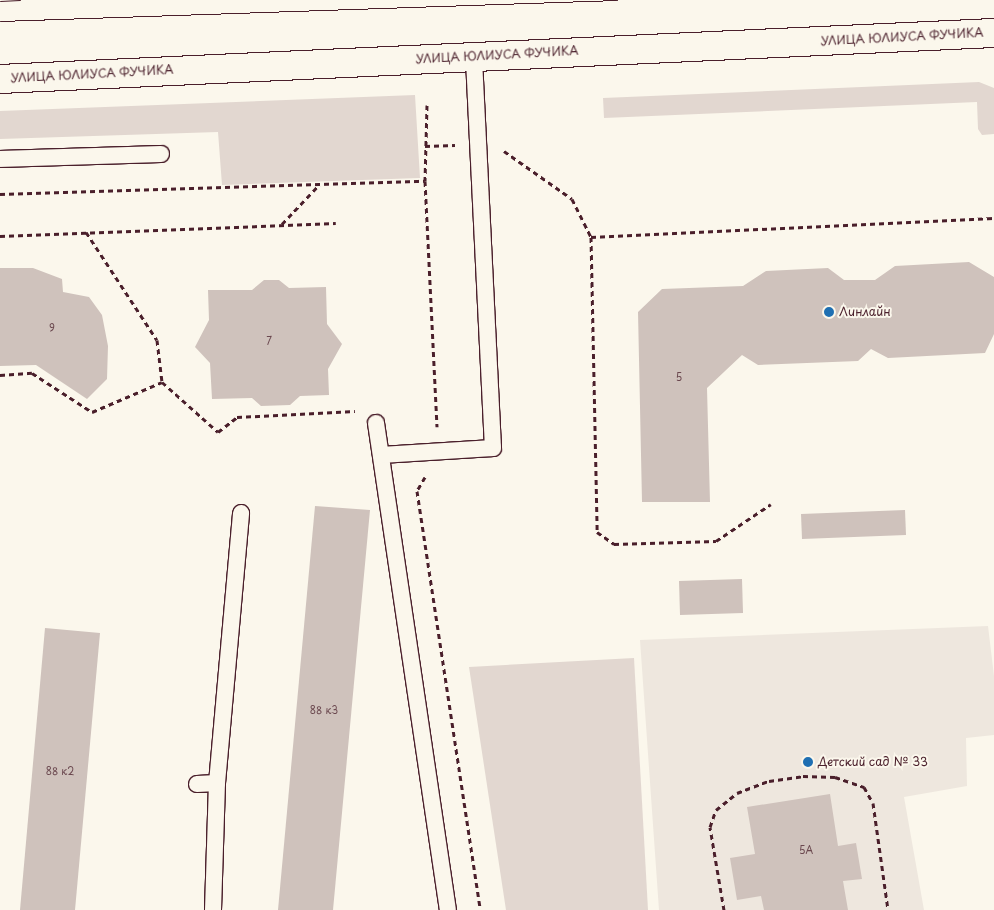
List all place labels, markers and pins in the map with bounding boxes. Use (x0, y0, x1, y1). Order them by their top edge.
place label: Линлайн (839, 305, 891, 319)
marker: Линлайн (823, 306, 835, 318)
place label: Детский сад № 33 (818, 755, 929, 769)
marker: Детский сад № 33 (802, 756, 814, 768)

